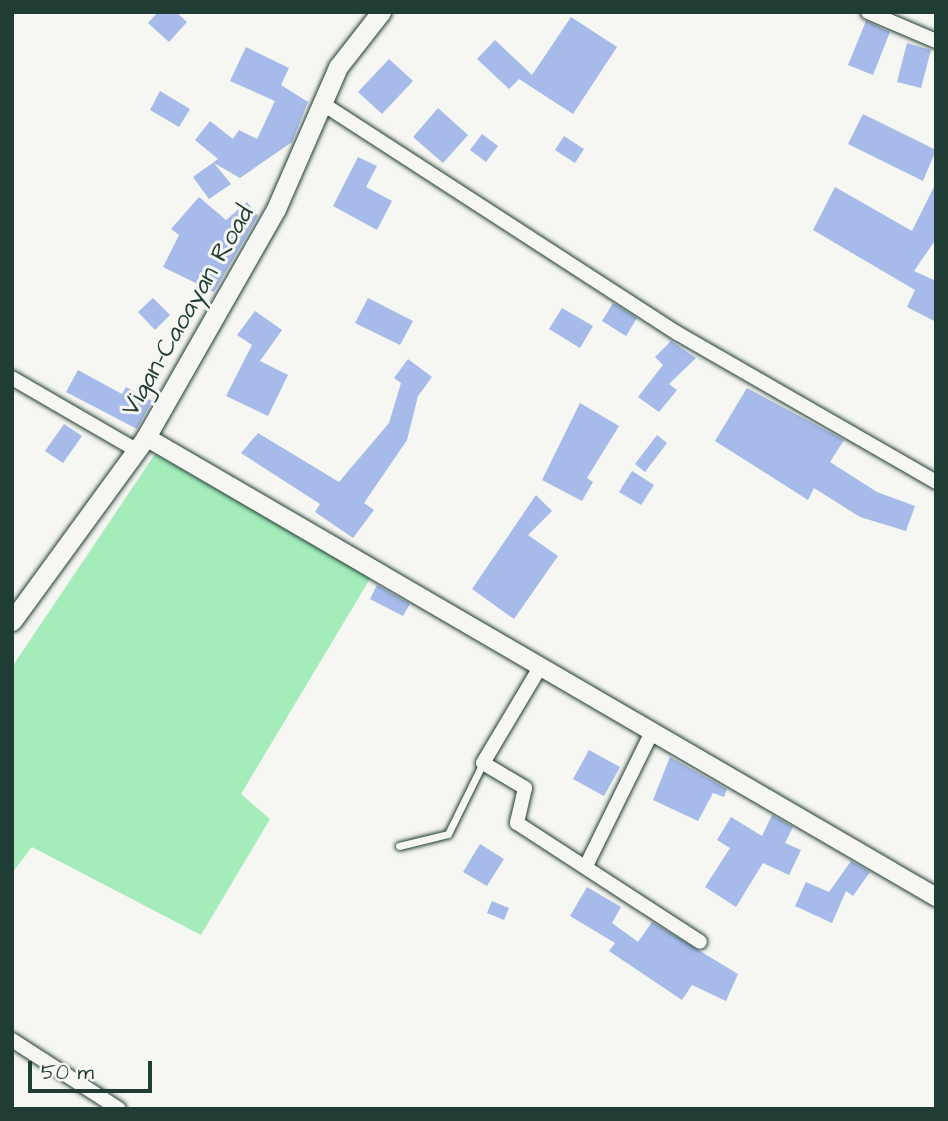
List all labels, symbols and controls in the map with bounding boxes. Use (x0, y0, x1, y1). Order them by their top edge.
street label: Vigan-Caoayan Road (115, 200, 261, 422)
scale bar (32, 1048, 156, 1092)
text: 50 m (41, 1058, 94, 1087)

